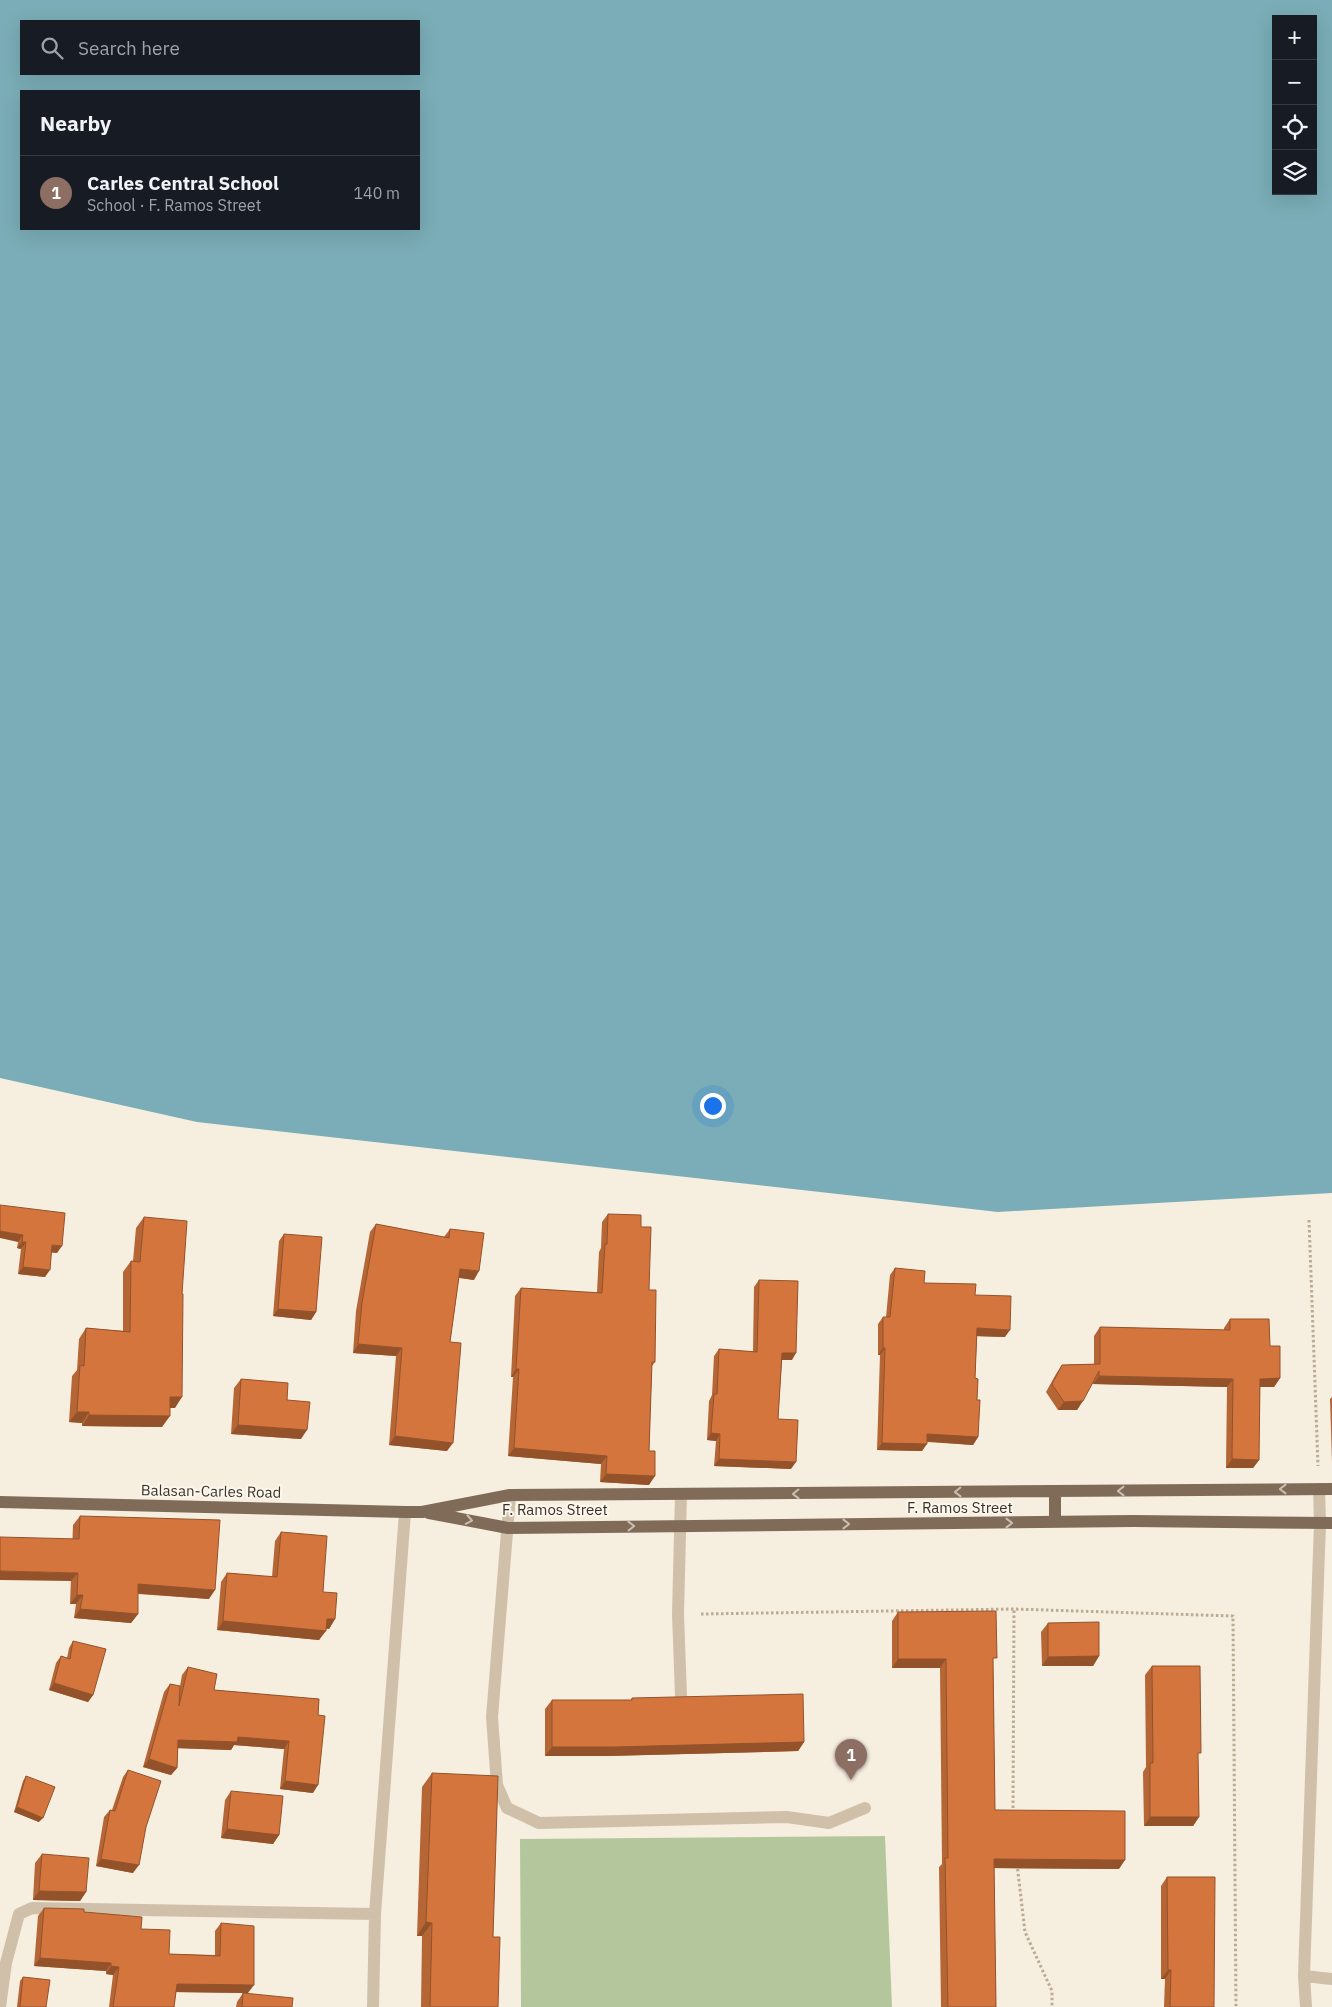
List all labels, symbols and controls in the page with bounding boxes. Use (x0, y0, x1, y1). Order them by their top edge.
map controls (1272, 15, 1317, 195)
button: + (1272, 15, 1317, 60)
search box (20, 20, 420, 75)
icon: search (38, 34, 66, 62)
text: Search here (78, 36, 180, 60)
button: − (1272, 60, 1317, 105)
button: locate (1272, 105, 1317, 150)
text: Nearby (40, 109, 111, 137)
button: layers (1272, 150, 1317, 195)
text: Carles Central School (87, 171, 279, 195)
text: 1 (51, 183, 61, 203)
text: 140 m (353, 183, 400, 203)
text: School · F. Ramos Street (87, 195, 261, 215)
your location (700, 1093, 726, 1119)
street label: Balasan-Carles Road (141, 1480, 281, 1502)
one-way arrow (1279, 1484, 1287, 1494)
one-way arrow (1117, 1486, 1124, 1496)
one-way arrow (954, 1487, 962, 1497)
one-way arrow (792, 1488, 800, 1499)
street label: F. Ramos Street (907, 1498, 1013, 1517)
street label: F. Ramos Street (502, 1500, 608, 1519)
one-way arrow (465, 1515, 474, 1525)
one-way arrow (1006, 1518, 1013, 1528)
one-way arrow (843, 1519, 851, 1529)
one-way arrow (628, 1521, 636, 1531)
pin: 1 (835, 1739, 867, 1780)

